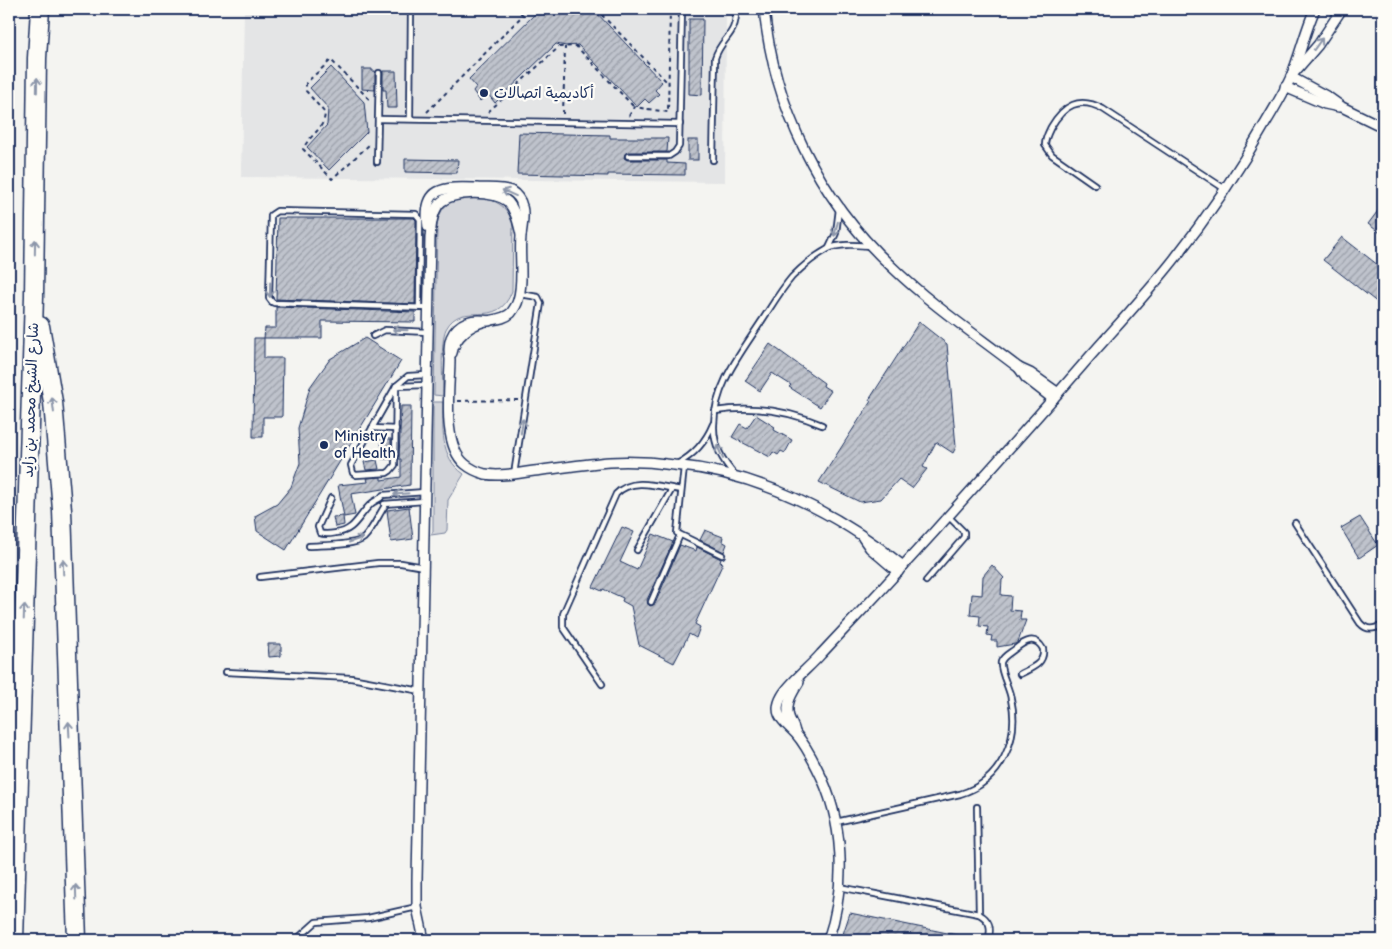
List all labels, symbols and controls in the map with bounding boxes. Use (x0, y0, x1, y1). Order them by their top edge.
one-way arrow (1313, 37, 1323, 51)
one-way arrow (32, 77, 42, 94)
place label: أكاديمية اتصالات (494, 84, 594, 103)
marker: أكاديمية اتصالات (478, 87, 490, 99)
one-way arrow (502, 187, 517, 197)
one-way arrow (831, 220, 840, 236)
one-way arrow (30, 240, 39, 256)
one-way arrow (265, 282, 274, 298)
street label: شارع الشيخ محمد بن زايد (19, 322, 43, 478)
one-way arrow (392, 326, 408, 335)
one-way arrow (48, 397, 58, 413)
one-way arrow (517, 418, 527, 434)
place label: Ministry of Health (334, 427, 396, 463)
marker: Ministry of Health (318, 439, 330, 451)
one-way arrow (715, 445, 724, 460)
one-way arrow (394, 489, 410, 498)
one-way arrow (348, 535, 363, 544)
one-way arrow (59, 559, 68, 575)
one-way arrow (20, 604, 29, 620)
one-way arrow (64, 721, 73, 737)
one-way arrow (71, 884, 80, 900)

